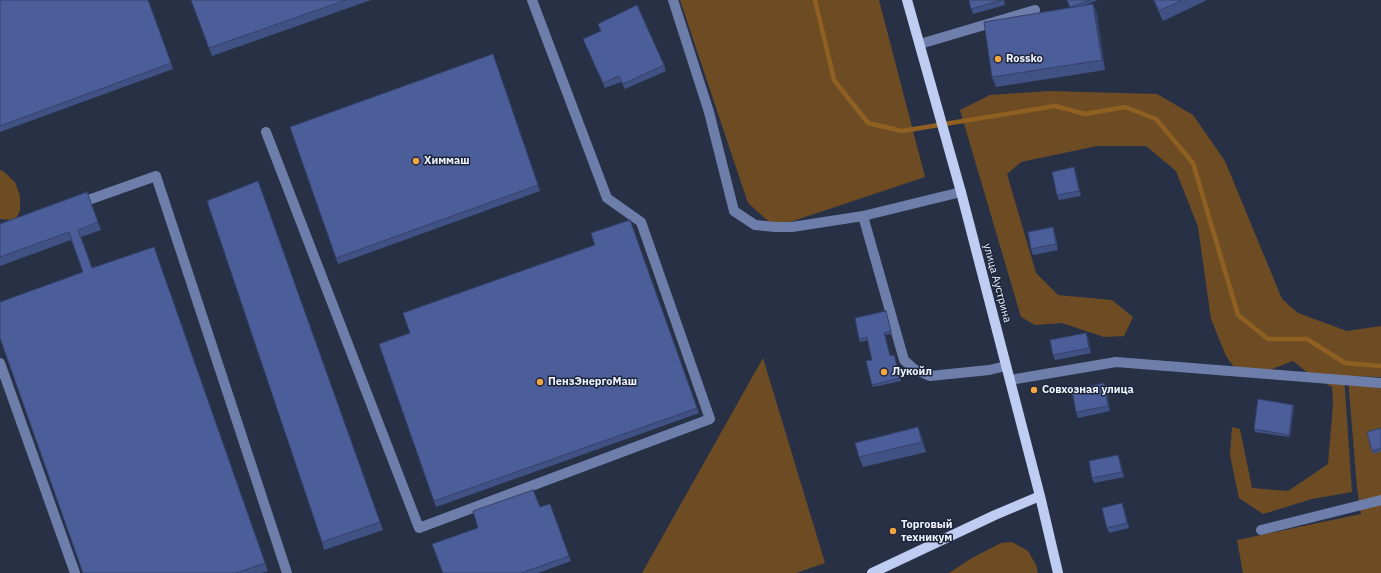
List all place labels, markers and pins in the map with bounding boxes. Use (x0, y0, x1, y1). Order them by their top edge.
place label: Rossko (1006, 52, 1043, 66)
marker: Rossko (993, 54, 1003, 64)
place label: Химмаш (424, 154, 470, 168)
marker: Химмаш (411, 156, 421, 166)
place label: Лукойл (892, 365, 932, 379)
marker: Лукойл (879, 367, 889, 377)
place label: ПензЭнергоМаш (548, 375, 637, 389)
marker: ПензЭнергоМаш (535, 377, 545, 387)
place label: Совхозная улица (1042, 383, 1134, 397)
marker: Совхозная улица (1029, 385, 1039, 395)
place label: Торговый техникум (901, 518, 952, 544)
marker: Торговый техникум (888, 526, 898, 536)

